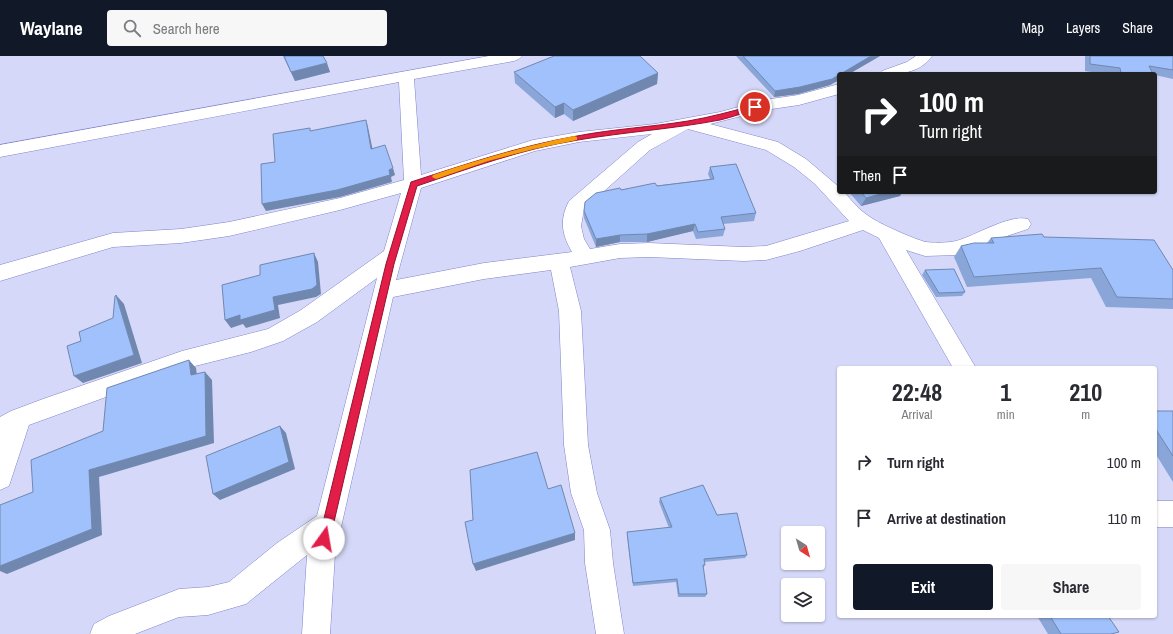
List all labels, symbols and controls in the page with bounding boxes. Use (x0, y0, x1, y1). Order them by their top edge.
search box (107, 10, 387, 46)
text: Waylane (20, 15, 83, 41)
icon: search (121, 17, 143, 39)
text: Search here (153, 18, 220, 39)
text: Map (1022, 19, 1044, 37)
text: Layers (1066, 19, 1100, 37)
text: Share (1122, 19, 1153, 37)
text: 100 m (919, 83, 984, 121)
icon: right (853, 88, 905, 140)
pin (738, 90, 772, 124)
icon: arrive (744, 96, 766, 118)
text: Turn right (919, 119, 982, 144)
icon: arrive (889, 164, 911, 186)
text: Then (853, 165, 881, 186)
text: 22:48 (892, 376, 942, 408)
text: 1 (1000, 376, 1011, 408)
text: 210 (1069, 376, 1102, 408)
text: Arrival (902, 406, 932, 423)
text: min (997, 406, 1015, 423)
text: m (1081, 406, 1090, 423)
icon: right (853, 451, 875, 473)
text: Turn right (887, 452, 944, 473)
text: 100 m (1107, 452, 1141, 473)
icon: arrive (853, 507, 875, 529)
text: Arrive at destination (887, 508, 1006, 529)
text: 110 m (1108, 508, 1141, 529)
position arrow (303, 518, 345, 560)
north arrow (781, 526, 825, 570)
map controls (781, 526, 825, 622)
button: Exit (853, 564, 993, 610)
button: Share (1001, 564, 1141, 610)
button: layers (781, 578, 825, 622)

